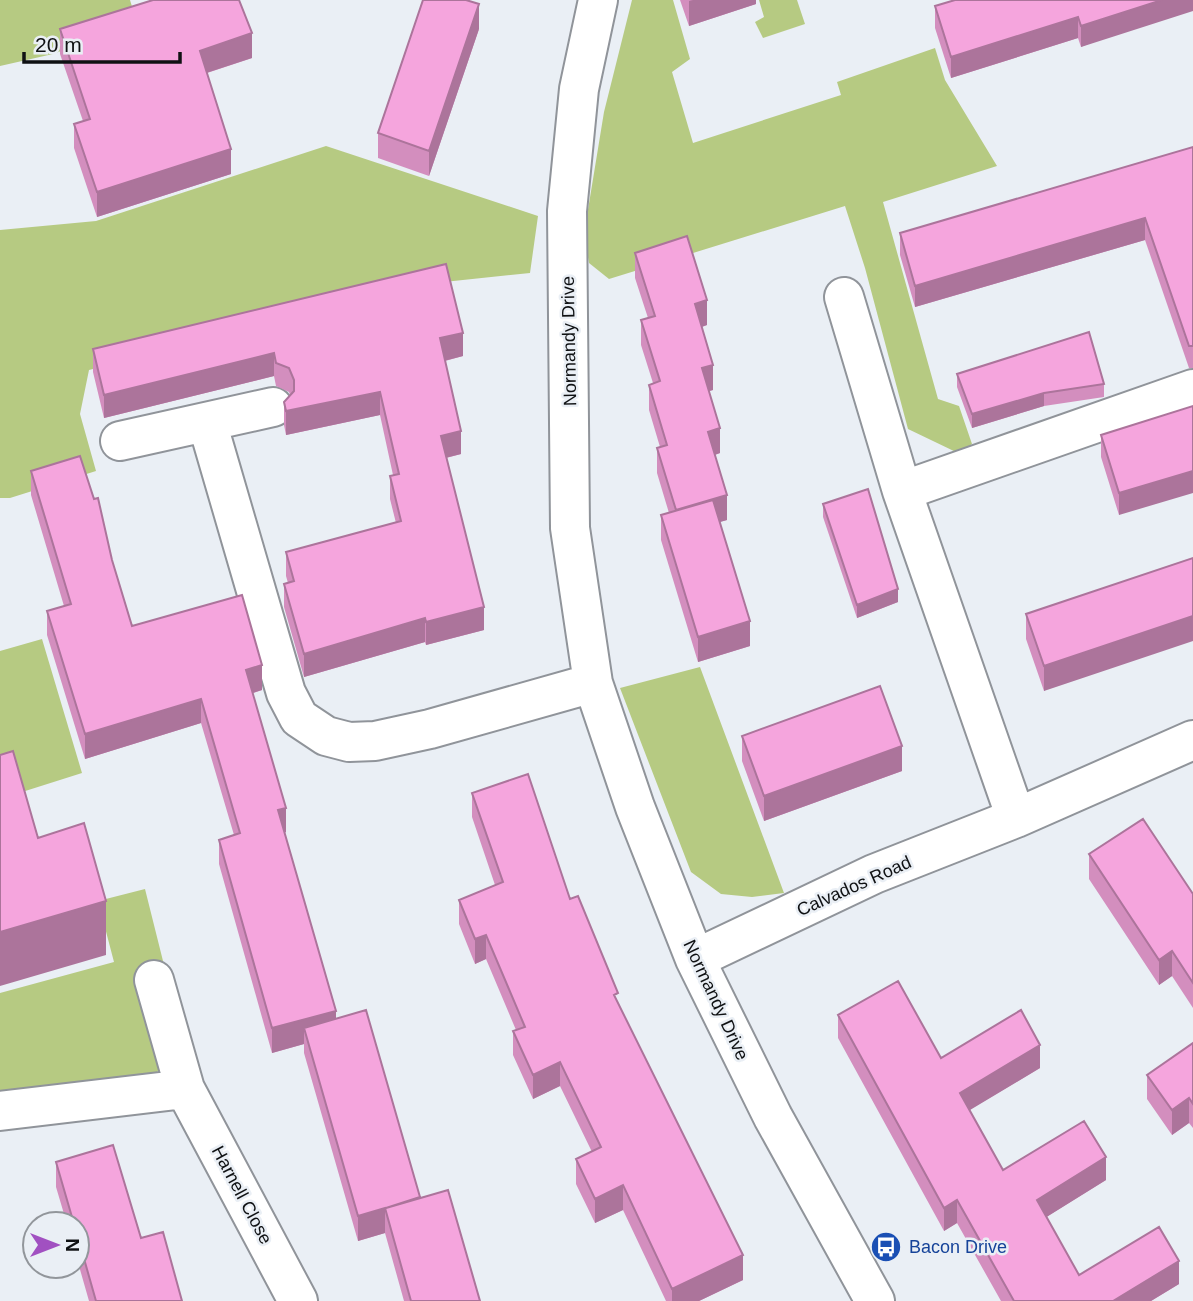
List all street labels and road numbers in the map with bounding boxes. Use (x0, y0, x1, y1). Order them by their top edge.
street label: Normandy Drive (558, 276, 580, 406)
street label: Calvados Road (794, 852, 914, 920)
street label: Normandy Drive (679, 937, 753, 1063)
street label: Harnell Close (208, 1143, 276, 1247)

